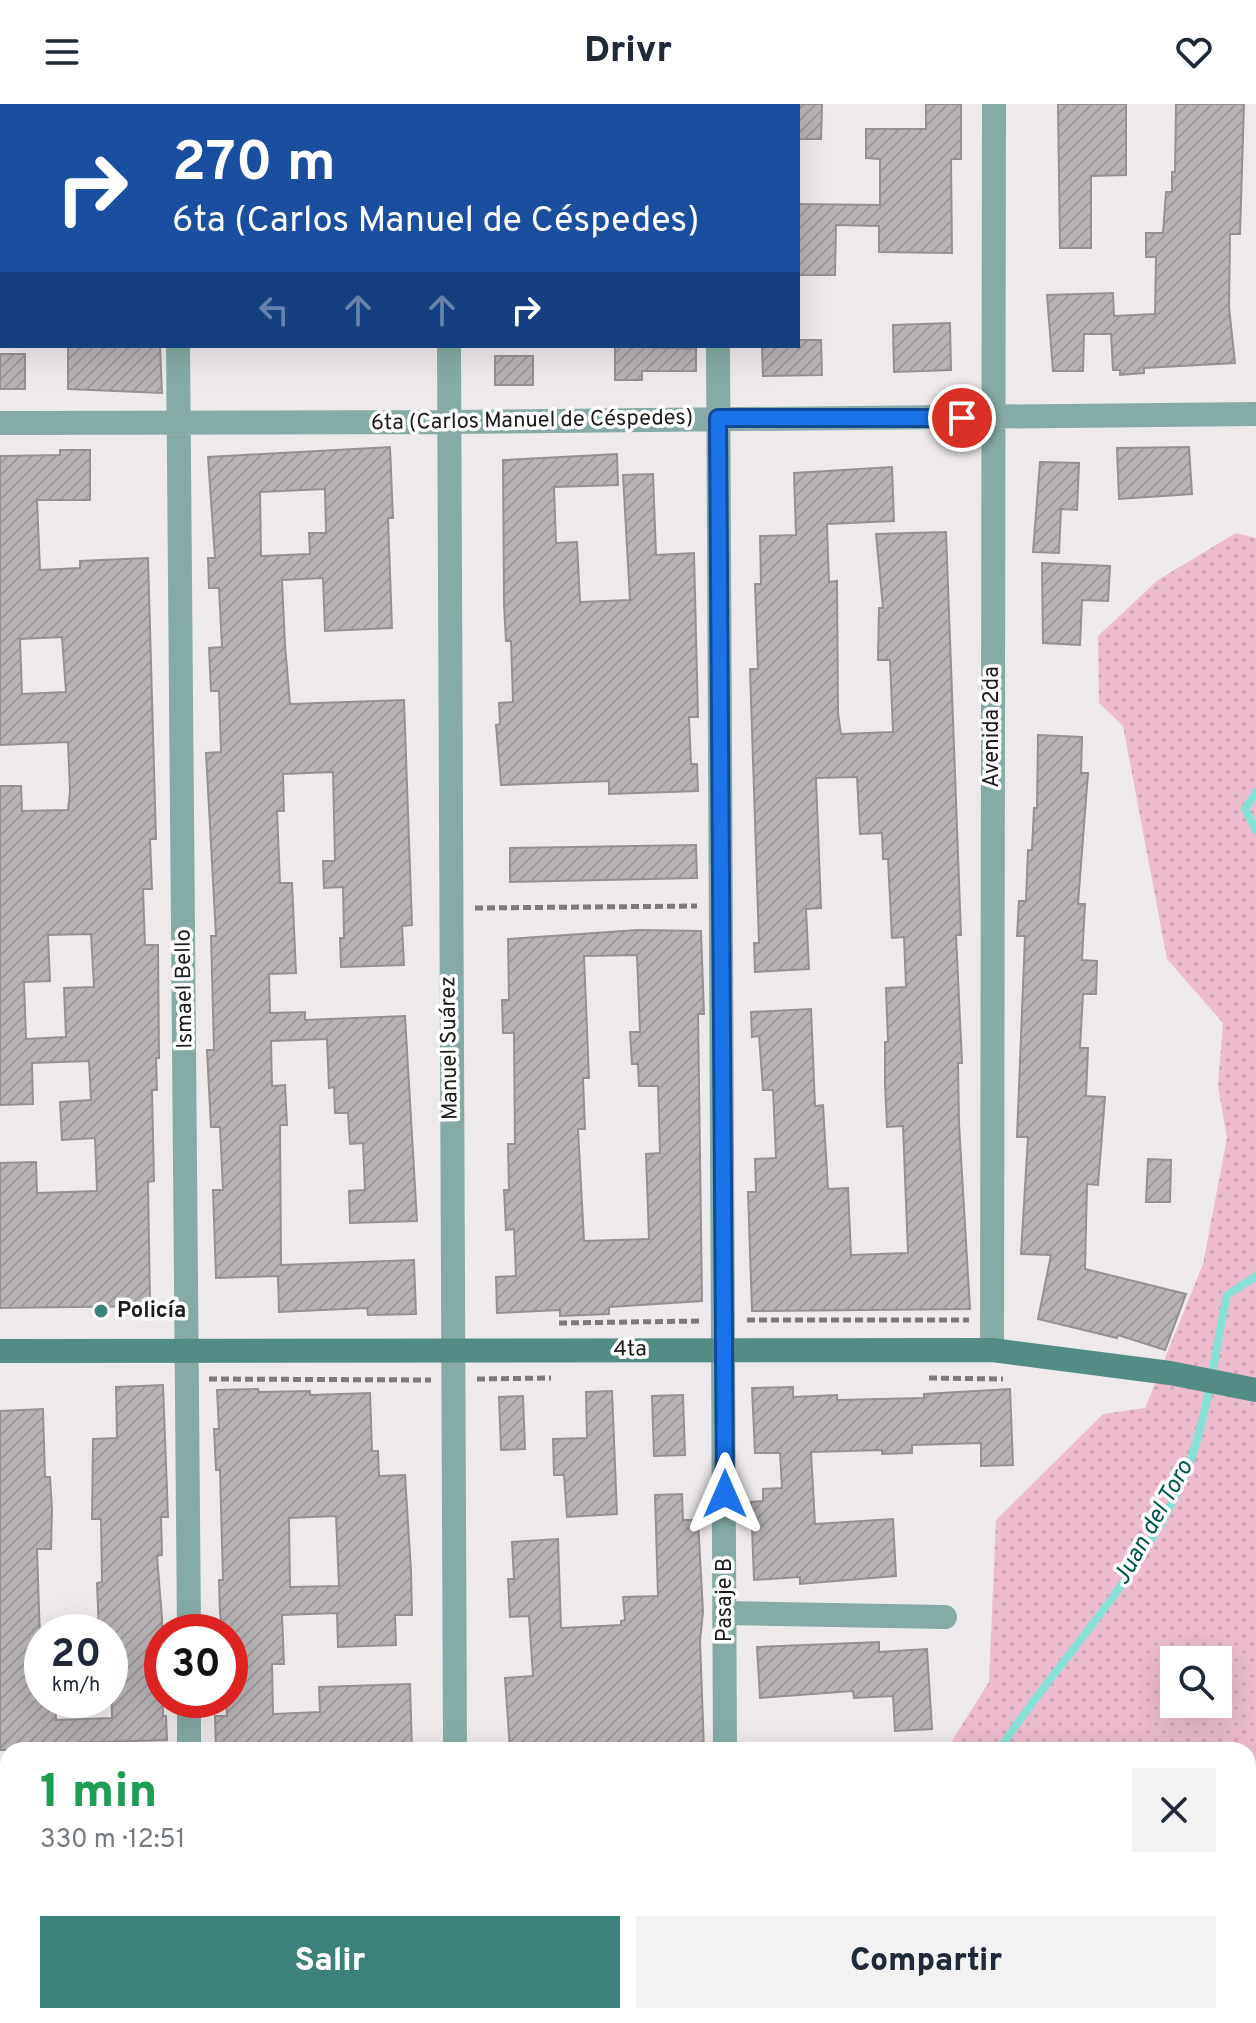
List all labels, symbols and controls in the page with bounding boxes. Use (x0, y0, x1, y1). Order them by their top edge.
text: Drivr (584, 29, 672, 75)
icon: menu (40, 30, 84, 74)
icon: heart (1172, 30, 1216, 74)
text: 270 m (172, 130, 336, 200)
icon: right (40, 136, 144, 240)
text: 6ta (Carlos Manuel de Céspedes) (172, 199, 700, 245)
icon: left (252, 288, 296, 332)
icon: ahead (336, 288, 380, 332)
icon: ahead (420, 288, 464, 332)
icon: right (504, 288, 548, 332)
pin (928, 384, 996, 452)
icon: arrive (940, 396, 984, 440)
street label: 6ta (Carlos Manuel de Céspedes) (371, 405, 693, 437)
street label: Avenida 2da (979, 666, 1006, 788)
street label: Ismael Bello (170, 929, 200, 1049)
street label: Manuel Suárez (435, 976, 465, 1120)
place label: Policía (117, 1298, 186, 1325)
marker: Policía (92, 1302, 110, 1320)
street label: 4ta (613, 1336, 647, 1364)
position arrow (683, 1452, 767, 1536)
water label: Juan del Toro (1107, 1455, 1201, 1590)
street label: Pasaje B (712, 1558, 739, 1642)
speed limit sign: 30 (144, 1614, 248, 1718)
text: 20 (51, 1631, 101, 1681)
map controls (1160, 1646, 1232, 1718)
button: search (1160, 1646, 1232, 1718)
text: km/h (52, 1673, 100, 1699)
text: 1 min (40, 1764, 157, 1824)
button: close (1132, 1768, 1216, 1852)
text: 330 m · 12:51 (40, 1824, 185, 1857)
button: Salir (40, 1916, 620, 2008)
button: Compartir (636, 1916, 1216, 2008)

